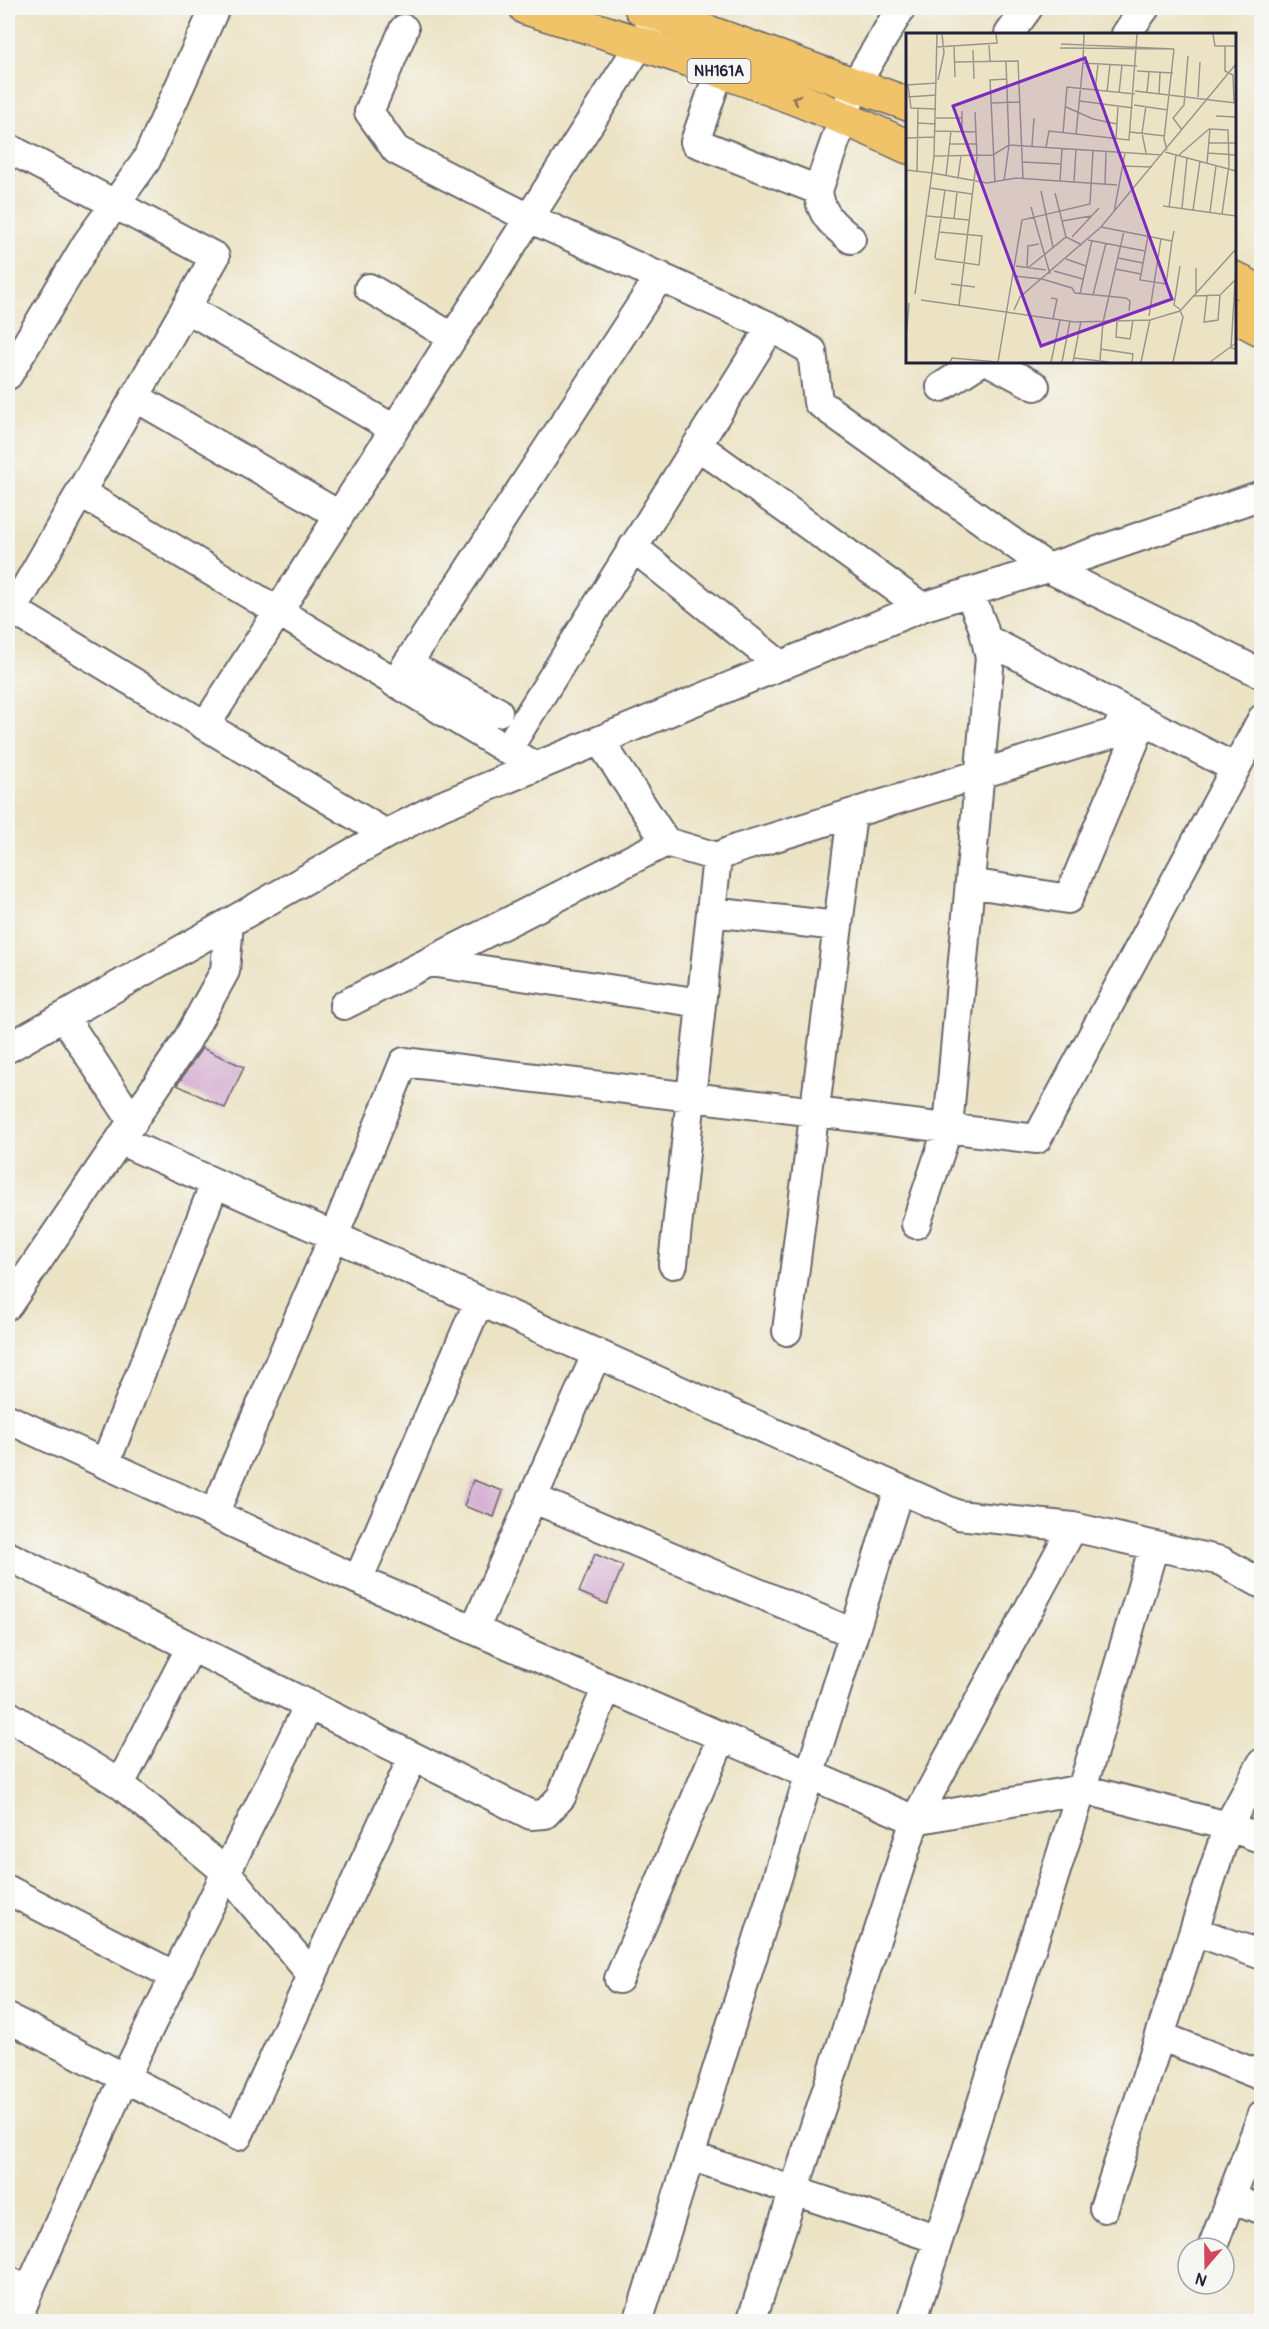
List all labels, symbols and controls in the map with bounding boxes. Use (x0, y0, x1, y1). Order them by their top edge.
inset map (906, 33, 1236, 363)
road number: NH161A (688, 59, 750, 83)
one-way arrow (791, 94, 802, 107)
north arrow (1176, 2236, 1236, 2296)
text: N (1193, 2268, 1210, 2290)

